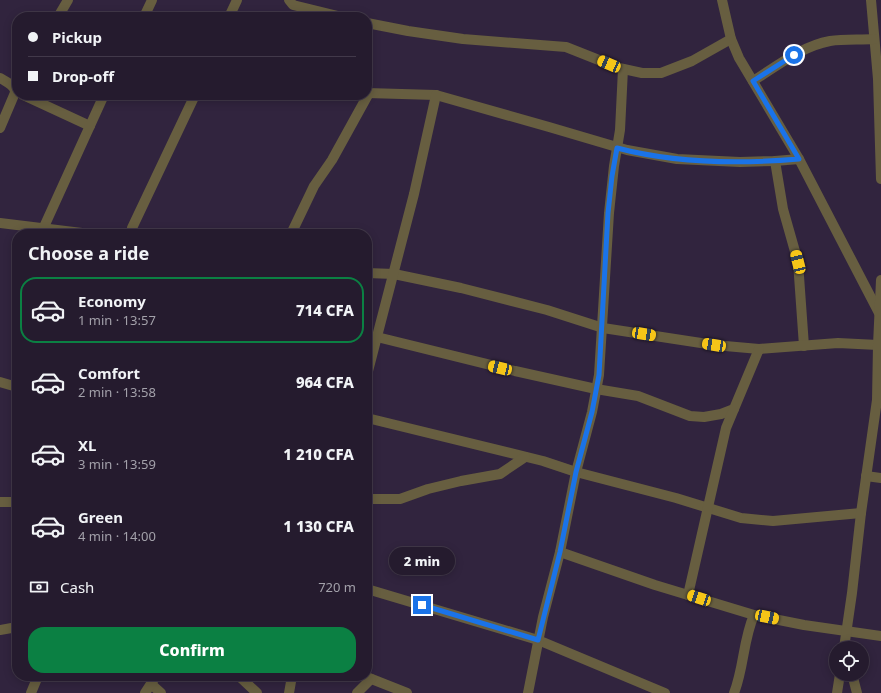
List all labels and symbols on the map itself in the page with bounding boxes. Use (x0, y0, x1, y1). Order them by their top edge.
route start (785, 46, 803, 64)
car (596, 54, 622, 74)
car (789, 249, 807, 275)
car (631, 326, 657, 342)
car (701, 337, 727, 353)
car (487, 359, 513, 377)
callout: 2 min (389, 547, 455, 575)
car (686, 589, 712, 607)
route end (413, 596, 431, 614)
car (754, 609, 780, 625)

